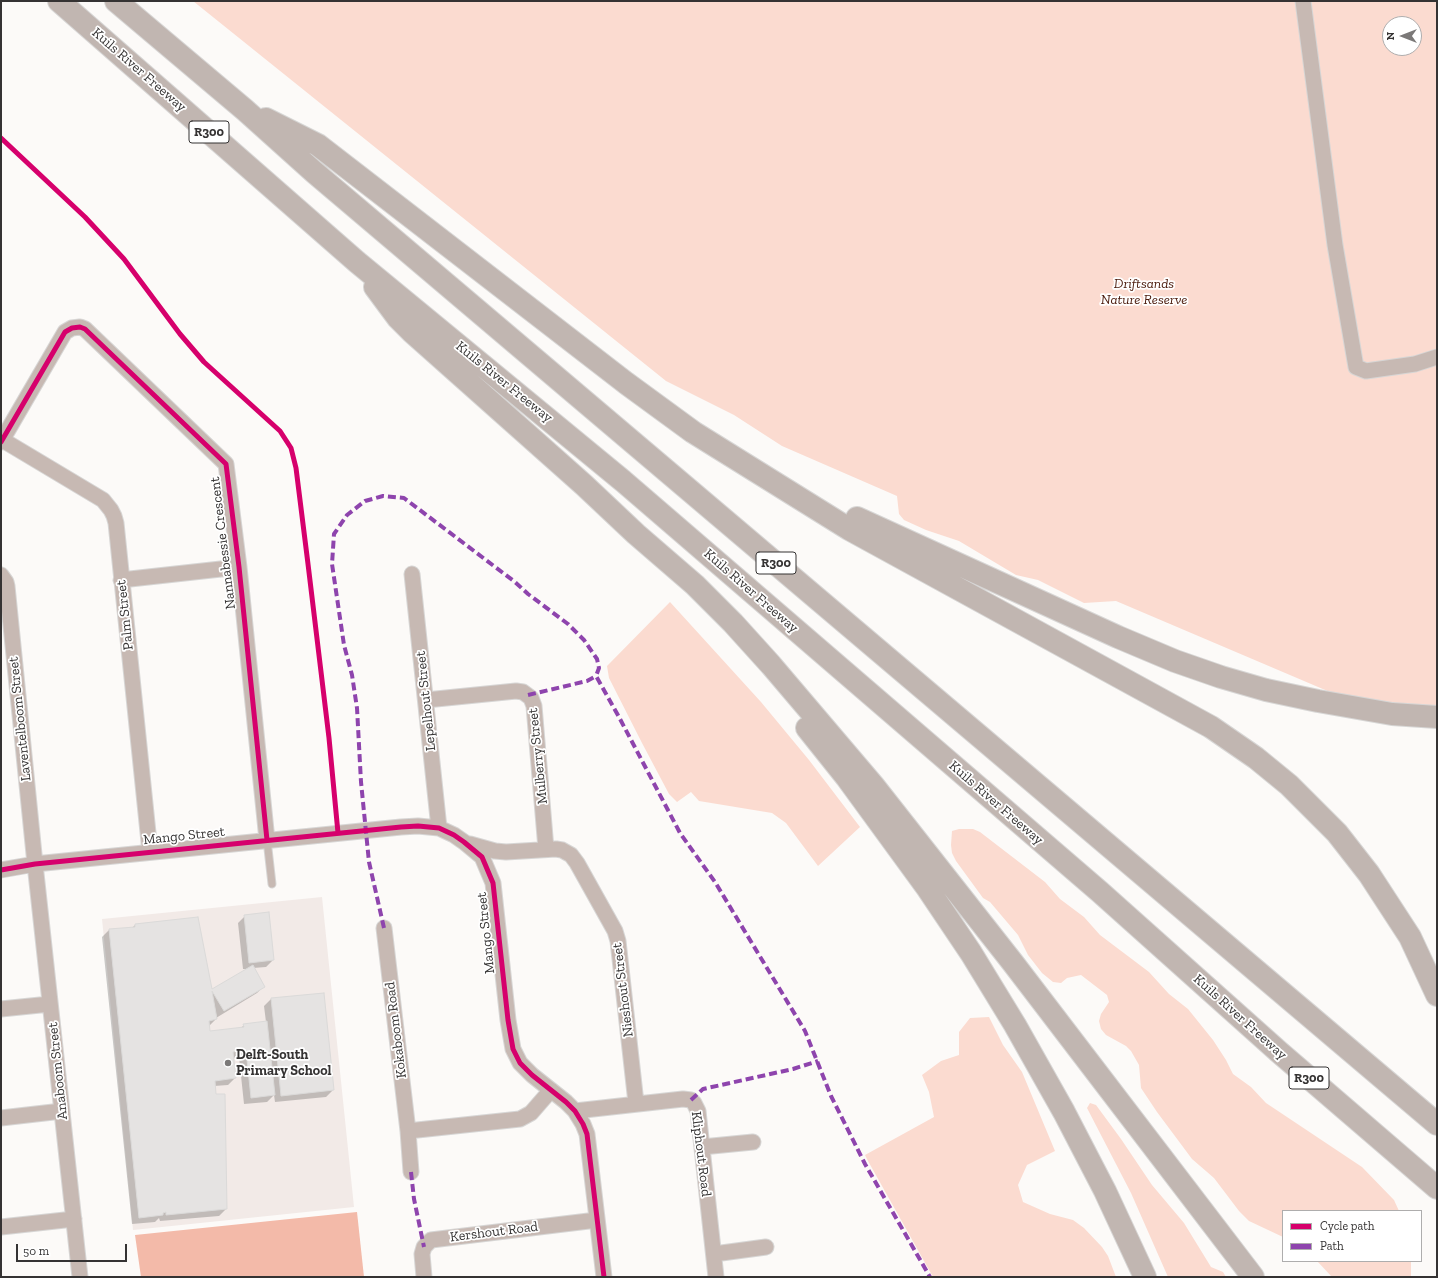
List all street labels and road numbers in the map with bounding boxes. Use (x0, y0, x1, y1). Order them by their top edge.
street label: Kuils River Freeway (88, 24, 190, 116)
road number: R300 (189, 121, 229, 143)
street label: Kuils River Freeway (452, 338, 556, 426)
street label: Nannabessie Crescent (207, 476, 239, 610)
street label: Kuils River Freeway (700, 545, 802, 637)
road number: R300 (756, 552, 796, 574)
street label: Palm Street (113, 579, 137, 651)
street label: Lepelhout Street (412, 650, 440, 752)
street label: Laventelboom Street (5, 656, 35, 782)
street label: Mulberry Street (525, 707, 551, 805)
street label: Kuils River Freeway (945, 757, 1047, 849)
street label: Mango Street (142, 823, 226, 849)
street label: Mango Street (473, 891, 499, 975)
street label: Nieshout Street (609, 942, 637, 1038)
street label: Kuils River Freeway (1190, 971, 1290, 1063)
street label: Kokaboom Road (382, 981, 410, 1079)
street label: Anaboom Street (45, 1021, 71, 1121)
road number: R300 (1289, 1067, 1329, 1089)
street label: Kliphout Road (687, 1110, 715, 1198)
street label: Kershout Road (449, 1218, 539, 1246)

